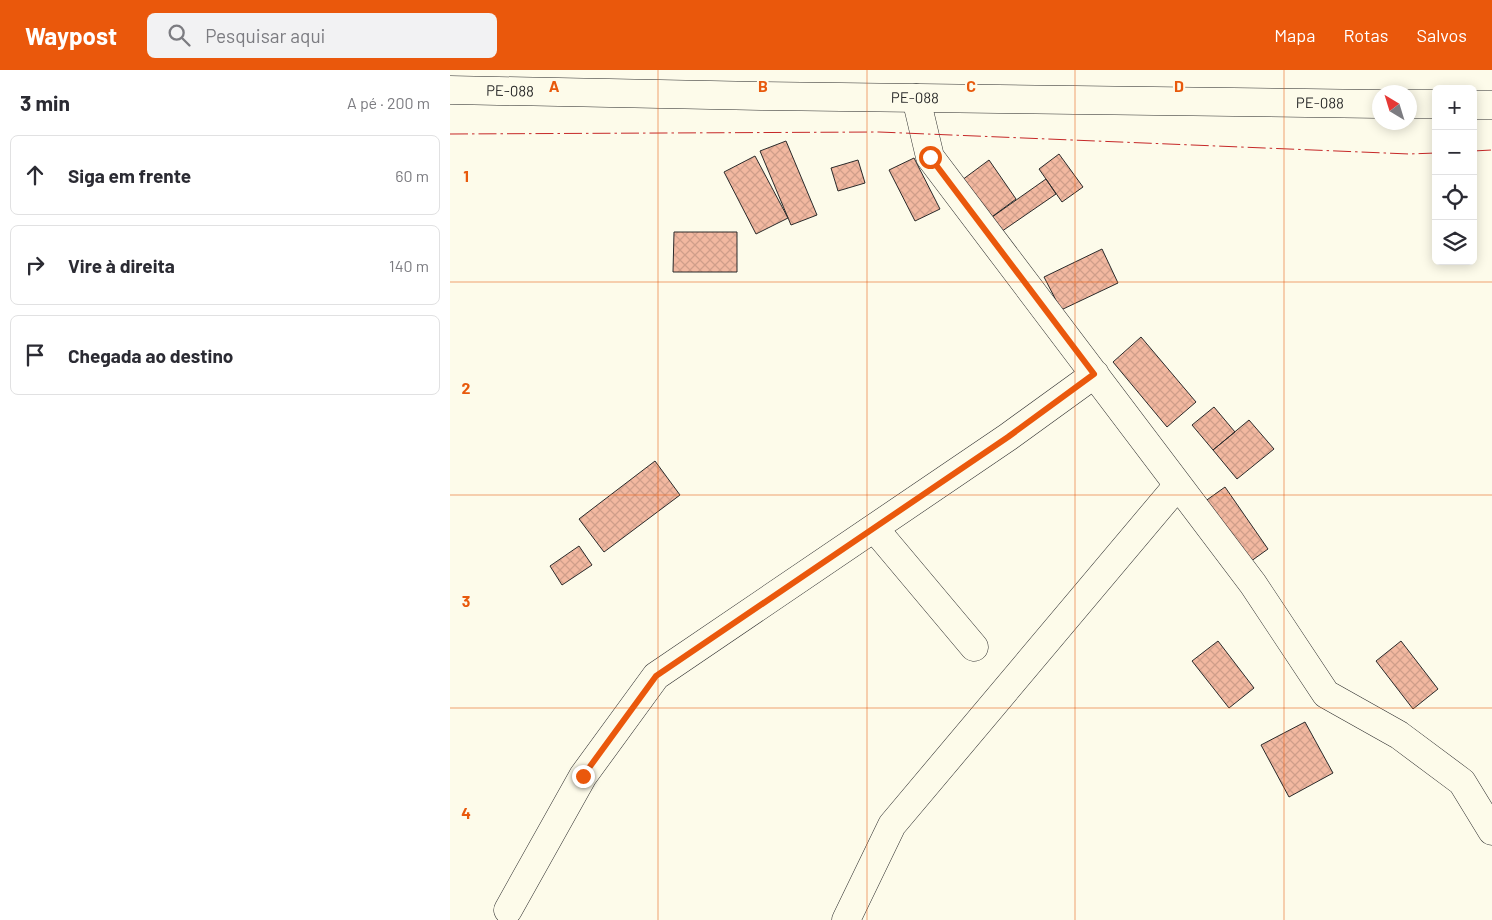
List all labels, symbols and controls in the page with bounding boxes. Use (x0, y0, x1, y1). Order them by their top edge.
search box (147, 13, 497, 58)
text: Waypost (25, 21, 117, 50)
icon: search (165, 21, 193, 49)
text: Pesquisar aqui (205, 24, 325, 47)
text: Mapa (1274, 24, 1315, 46)
text: Rotas (1343, 24, 1388, 46)
text: Salvos (1416, 24, 1467, 46)
text: A (549, 76, 560, 95)
text: B (758, 76, 768, 95)
text: C (966, 76, 976, 95)
text: D (1174, 76, 1184, 95)
street label: PE-088 (486, 81, 534, 100)
north arrow (1372, 85, 1417, 130)
map controls (1432, 85, 1477, 265)
button: + (1432, 85, 1477, 130)
street label: PE-088 (891, 88, 939, 106)
text: 3 min (20, 90, 70, 115)
text: A pé · 200 m (347, 93, 430, 112)
street label: PE-088 (1296, 93, 1344, 112)
button: − (1432, 130, 1477, 175)
route start (919, 146, 942, 169)
icon: ahead (21, 161, 49, 189)
text: Siga em frente (68, 164, 191, 187)
text: 60 m (395, 166, 429, 185)
text: 1 (463, 166, 469, 185)
button: locate (1432, 175, 1477, 220)
button: layers (1432, 220, 1477, 265)
icon: right (21, 251, 49, 279)
text: Vire à direita (68, 254, 175, 277)
text: 140 m (389, 256, 429, 275)
icon: arrive (21, 341, 49, 369)
text: Chegada ao destino (68, 344, 233, 367)
text: 2 (462, 378, 471, 397)
text: 3 (462, 591, 470, 610)
route end (572, 765, 595, 788)
text: 4 (461, 803, 471, 822)

